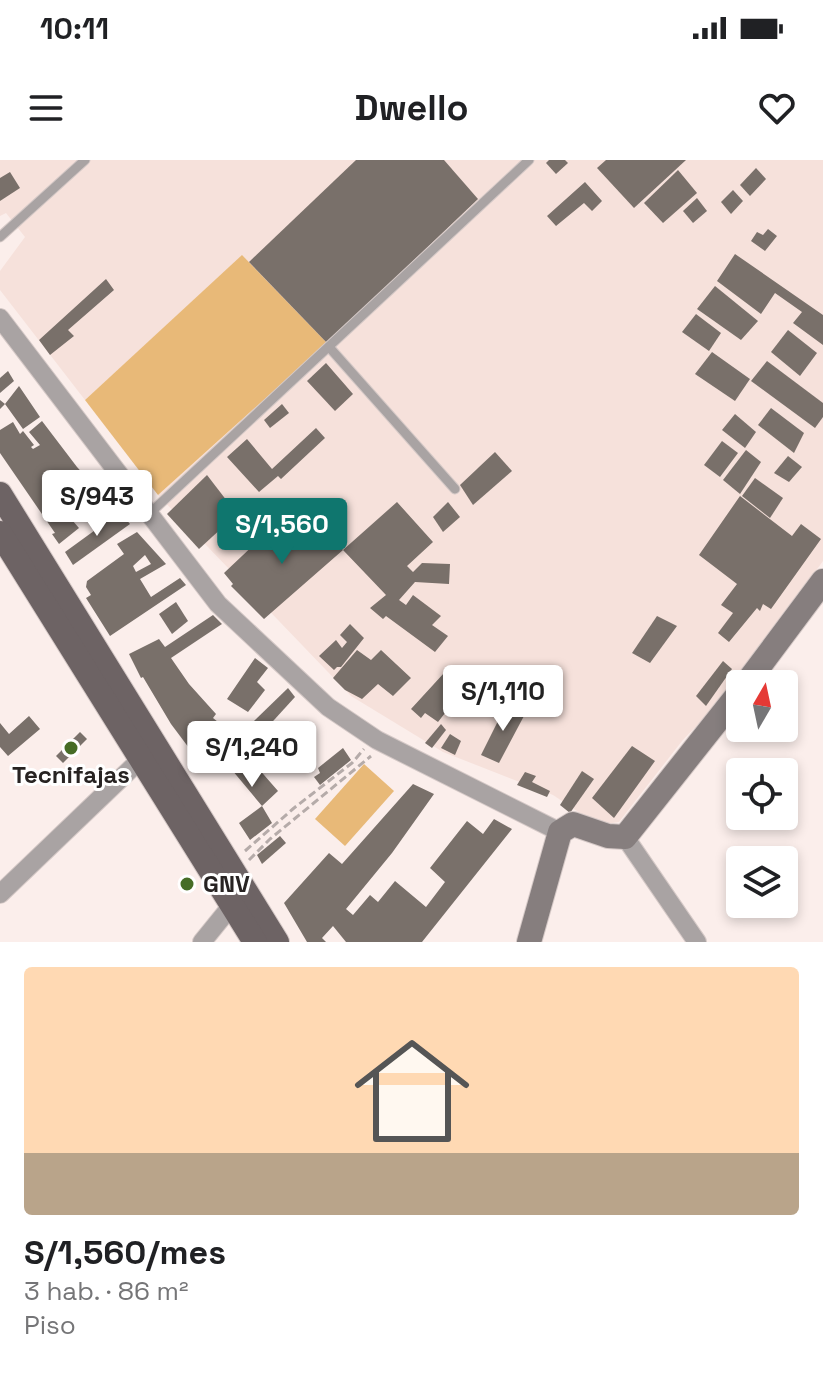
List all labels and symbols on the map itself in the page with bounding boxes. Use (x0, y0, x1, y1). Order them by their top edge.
pin: S/943 (41, 470, 153, 538)
pin: S/1,560 (208, 498, 356, 566)
pin: S/1,110 (429, 665, 577, 733)
north arrow (726, 670, 798, 742)
pin: S/1,240 (178, 721, 326, 789)
marker: Tecnifajas (62, 739, 80, 757)
place label: Tecnifajas (12, 759, 130, 790)
place label: GNV (203, 868, 250, 899)
marker: GNV (178, 875, 196, 893)

